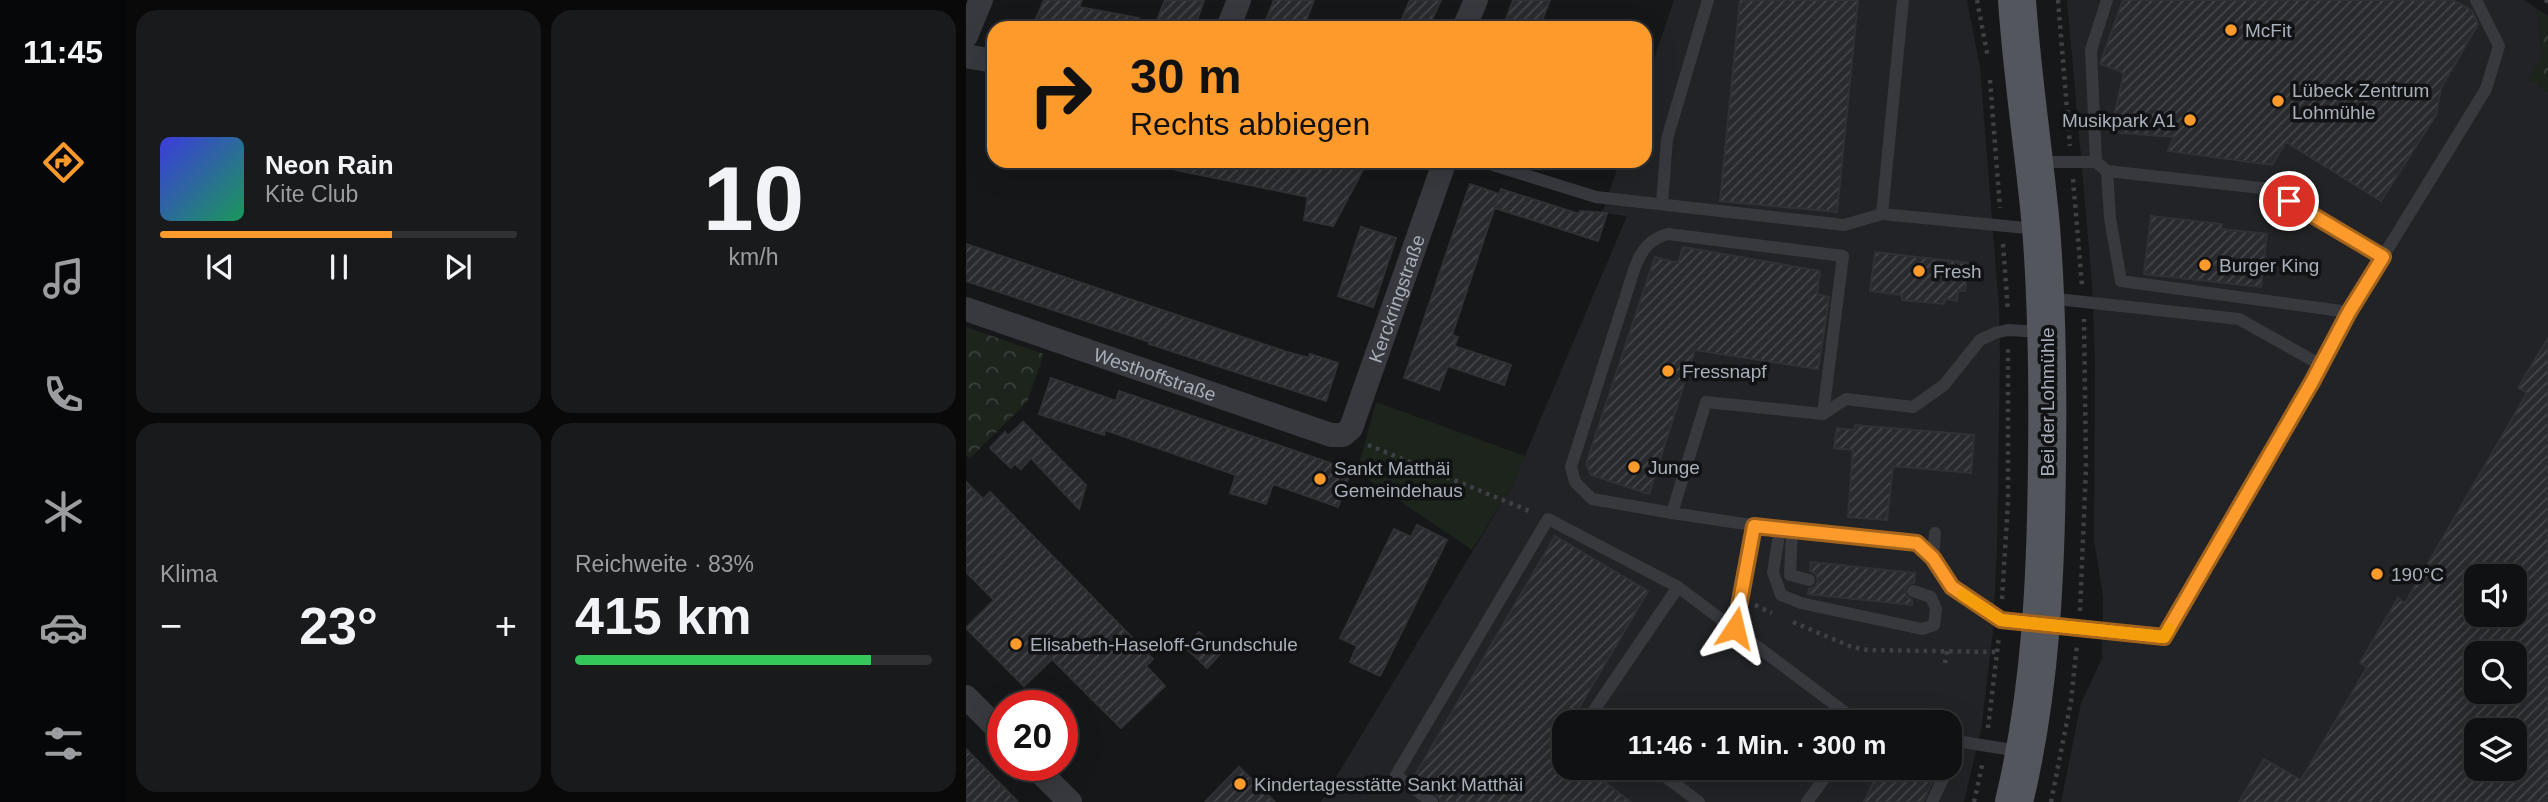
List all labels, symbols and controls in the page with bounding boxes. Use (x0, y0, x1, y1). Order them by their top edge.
place label: McFit (2245, 20, 2292, 41)
marker: McFit (2223, 22, 2239, 38)
text: 11:45 (23, 34, 103, 70)
icon: right (1015, 49, 1106, 140)
text: 30 m (1130, 49, 1242, 103)
place label: Lübeck Zentrum Lohmühle (2292, 80, 2429, 123)
marker: Lübeck Zentrum Lohmühle (2270, 93, 2286, 109)
text: Rechts abbiegen (1130, 106, 1370, 142)
place label: Musikpark A1 (2062, 110, 2176, 131)
marker: Musikpark A1 (2182, 112, 2198, 128)
icon: directions (39, 138, 88, 187)
text: 10 (703, 148, 804, 249)
text: Neon Rain (265, 150, 394, 180)
pin (2259, 171, 2319, 231)
text: Kite Club (265, 181, 358, 207)
icon: arrive (2270, 182, 2308, 220)
street label: Kerckringstraße (1365, 232, 1429, 365)
text: km/h (729, 244, 778, 270)
icon: previous (201, 248, 239, 286)
icon: pause (320, 248, 358, 286)
icon: next (439, 248, 477, 286)
icon: music (39, 254, 88, 303)
place label: Burger King (2219, 255, 2319, 276)
marker: Burger King (2197, 257, 2213, 273)
place label: Fresh (1933, 261, 1982, 282)
marker: Fresh (1911, 263, 1927, 279)
street label: Bei der Lohmühle (2037, 328, 2058, 476)
street label: Westhoffstraße (1091, 344, 1219, 406)
place label: Fressnapf (1682, 361, 1767, 382)
marker: Fressnapf (1660, 363, 1676, 379)
icon: phone (39, 370, 88, 419)
place label: Junge (1648, 457, 1700, 478)
place label: Sankt Matthäi Gemeindehaus (1334, 458, 1463, 501)
marker: Junge (1626, 459, 1642, 475)
marker: Sankt Matthäi Gemeindehaus (1312, 471, 1328, 487)
icon: climate (39, 487, 88, 536)
text: Reichweite · 83% (575, 551, 754, 577)
text: Klima (160, 561, 218, 587)
place label: 190°C (2391, 564, 2444, 585)
map controls (2464, 564, 2527, 781)
button: sound (2464, 564, 2527, 627)
marker: 190°C (2369, 566, 2385, 582)
text: 415 km (575, 587, 751, 645)
position arrow (1698, 591, 1772, 665)
text: 23° (299, 597, 378, 655)
icon: car (39, 603, 88, 652)
text: − (160, 605, 182, 647)
text: + (495, 605, 517, 647)
place label: Elisabeth-Haseloff-Grundschule (1030, 634, 1298, 655)
marker: Elisabeth-Haseloff-Grundschule (1008, 636, 1024, 652)
button: search (2464, 641, 2527, 704)
speed limit sign: 20 (987, 690, 1078, 781)
button: layers (2464, 718, 2527, 781)
icon: filters (39, 719, 88, 768)
text: 11:46 · 1 Min. · 300 m (1628, 730, 1886, 760)
place label: Kindertagesstätte Sankt Matthäi (1254, 774, 1523, 795)
marker: Kindertagesstätte Sankt Matthäi (1232, 776, 1248, 792)

